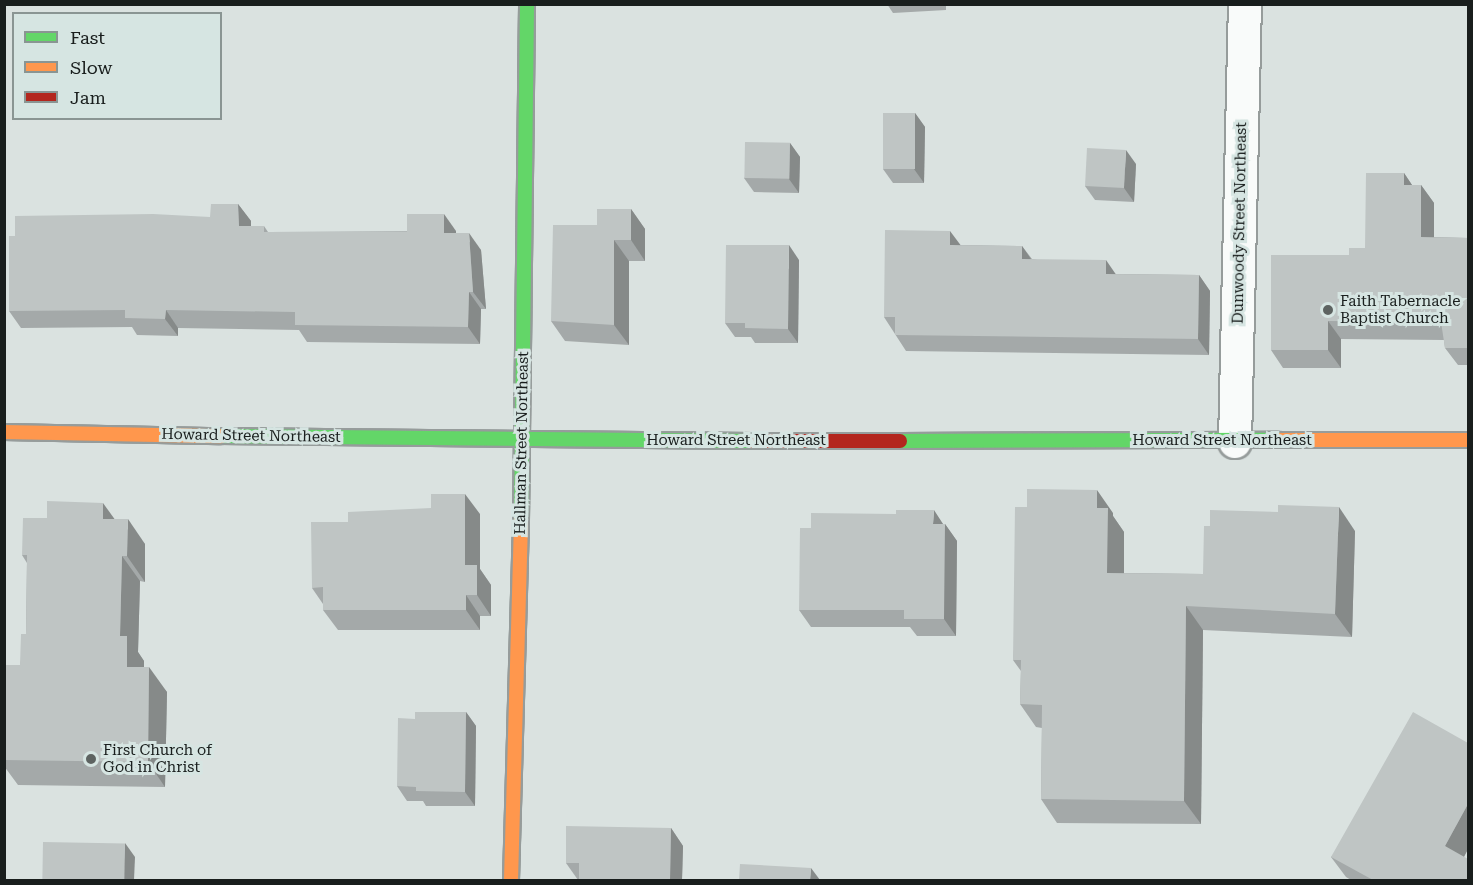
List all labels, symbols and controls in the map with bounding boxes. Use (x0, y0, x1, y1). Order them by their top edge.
legend (12, 12, 222, 120)
text: Fast (70, 27, 105, 48)
text: Slow (70, 57, 112, 78)
text: Jam (70, 87, 106, 108)
street label: Dunwoody Street Northeast (1229, 122, 1251, 324)
place label: Faith Tabernacle Baptist Church (1340, 292, 1460, 327)
marker: Faith Tabernacle Baptist Church (1321, 303, 1335, 317)
street label: Hallman Street Northeast (511, 351, 533, 535)
street label: Howard Street Northeast (161, 425, 341, 447)
street label: Howard Street Northeast (646, 432, 826, 450)
street label: Howard Street Northeast (1132, 432, 1312, 450)
place label: First Church of God in Christ (103, 741, 212, 776)
marker: First Church of God in Christ (84, 752, 98, 766)

